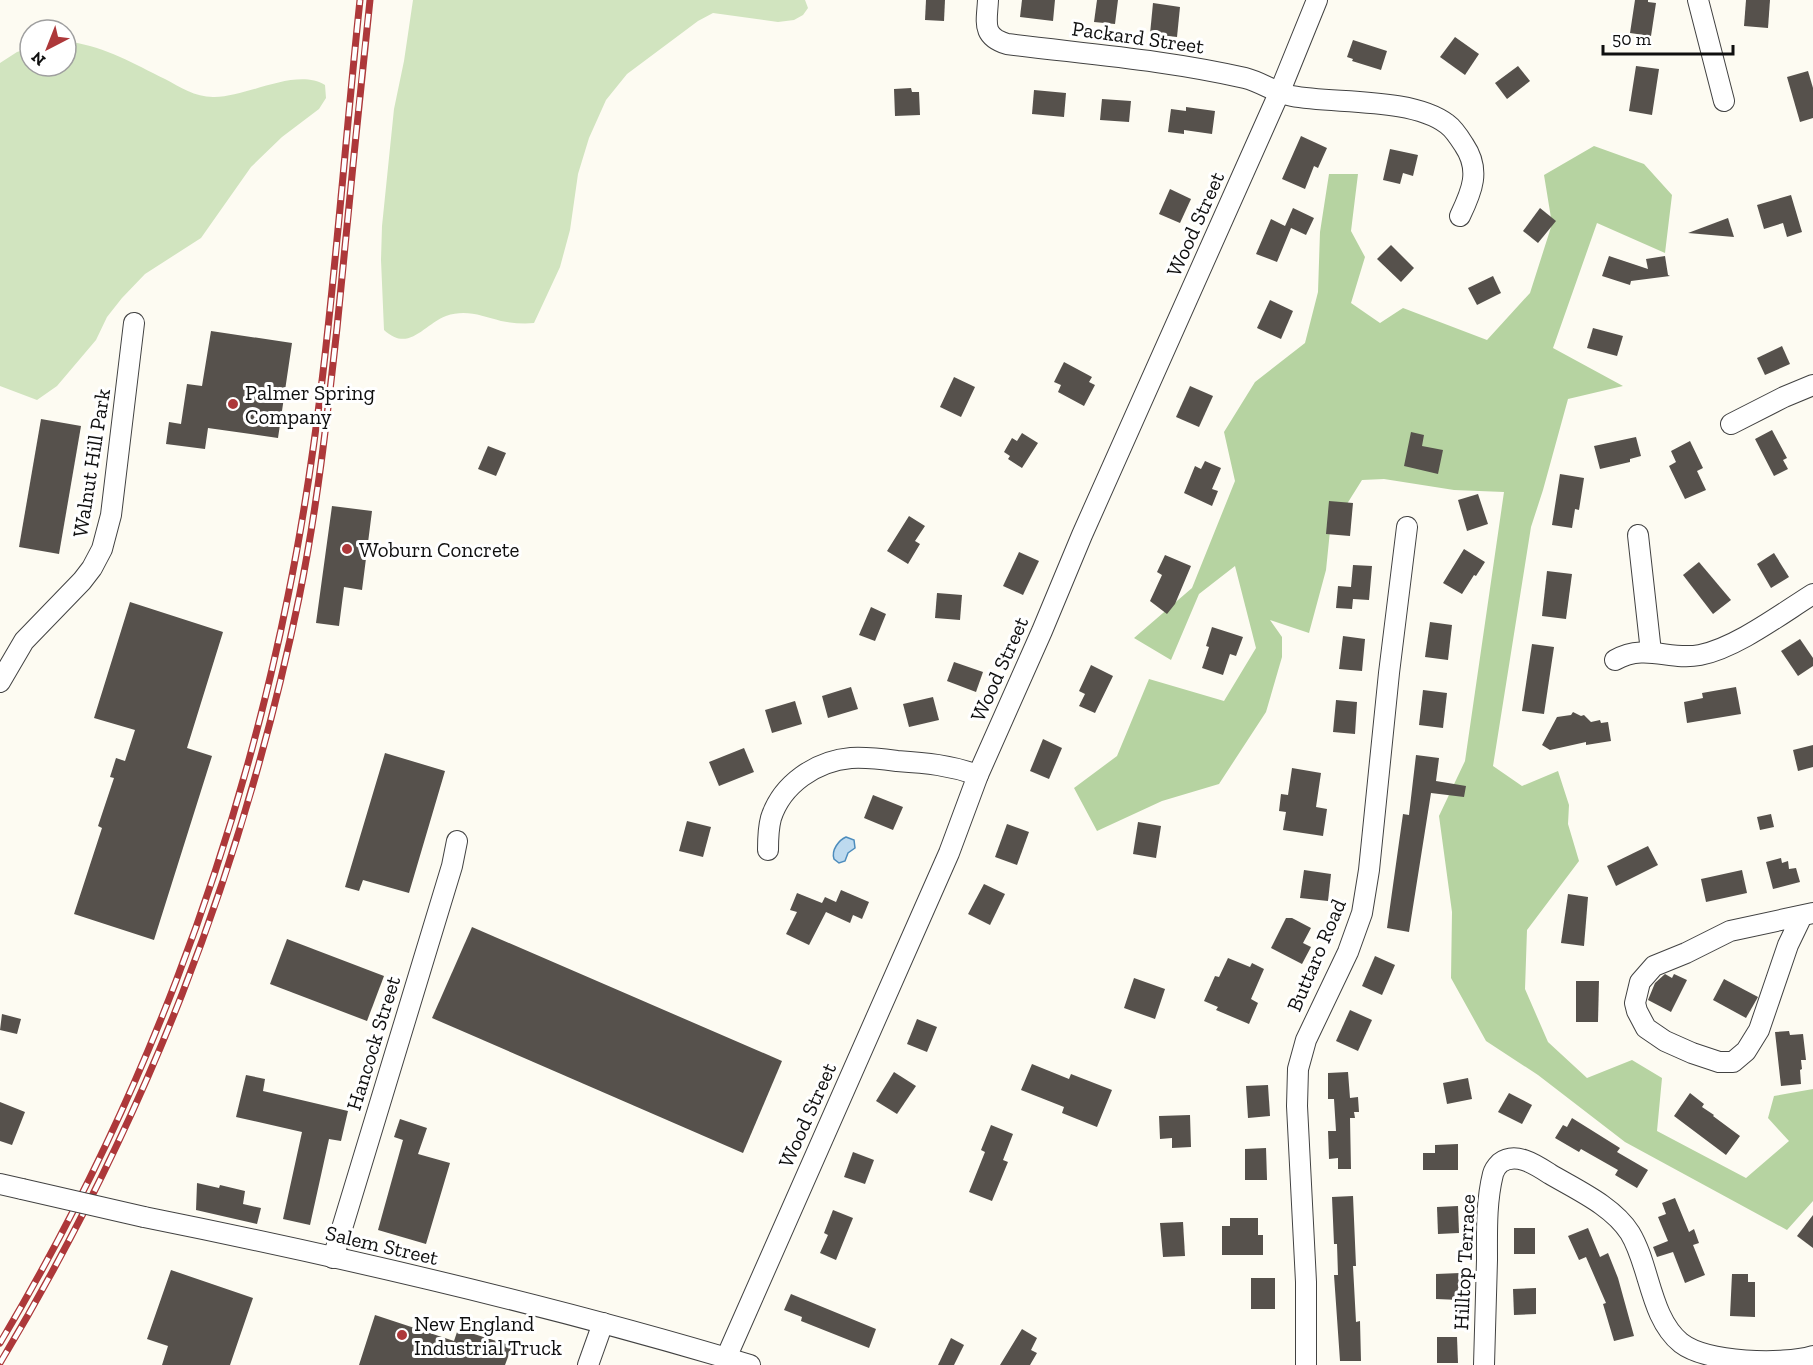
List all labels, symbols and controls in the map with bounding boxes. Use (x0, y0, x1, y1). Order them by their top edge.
street label: Packard Street (1070, 15, 1206, 59)
north arrow (18, 18, 78, 78)
scale bar (1603, 18, 1734, 56)
text: 50 m (1612, 28, 1652, 50)
text: N (27, 48, 49, 70)
street label: Wood Street (1161, 168, 1229, 280)
place label: Palmer Spring Company (245, 380, 375, 429)
street label: Walnut Hill Park (67, 387, 115, 539)
marker: Palmer Spring Company (226, 397, 240, 411)
place label: Woburn Concrete (359, 537, 520, 562)
marker: Woburn Concrete (340, 542, 354, 556)
street label: Wood Street (965, 613, 1033, 725)
street label: Buttaro Road (1281, 895, 1351, 1015)
street label: Hancock Street (341, 973, 405, 1113)
street label: Wood Street (773, 1059, 841, 1171)
street label: Hilltop Terrace (1448, 1193, 1480, 1331)
street label: Salem Street (323, 1220, 441, 1270)
place label: New England Industrial Truck (414, 1311, 562, 1360)
marker: New England Industrial Truck (395, 1328, 409, 1342)

